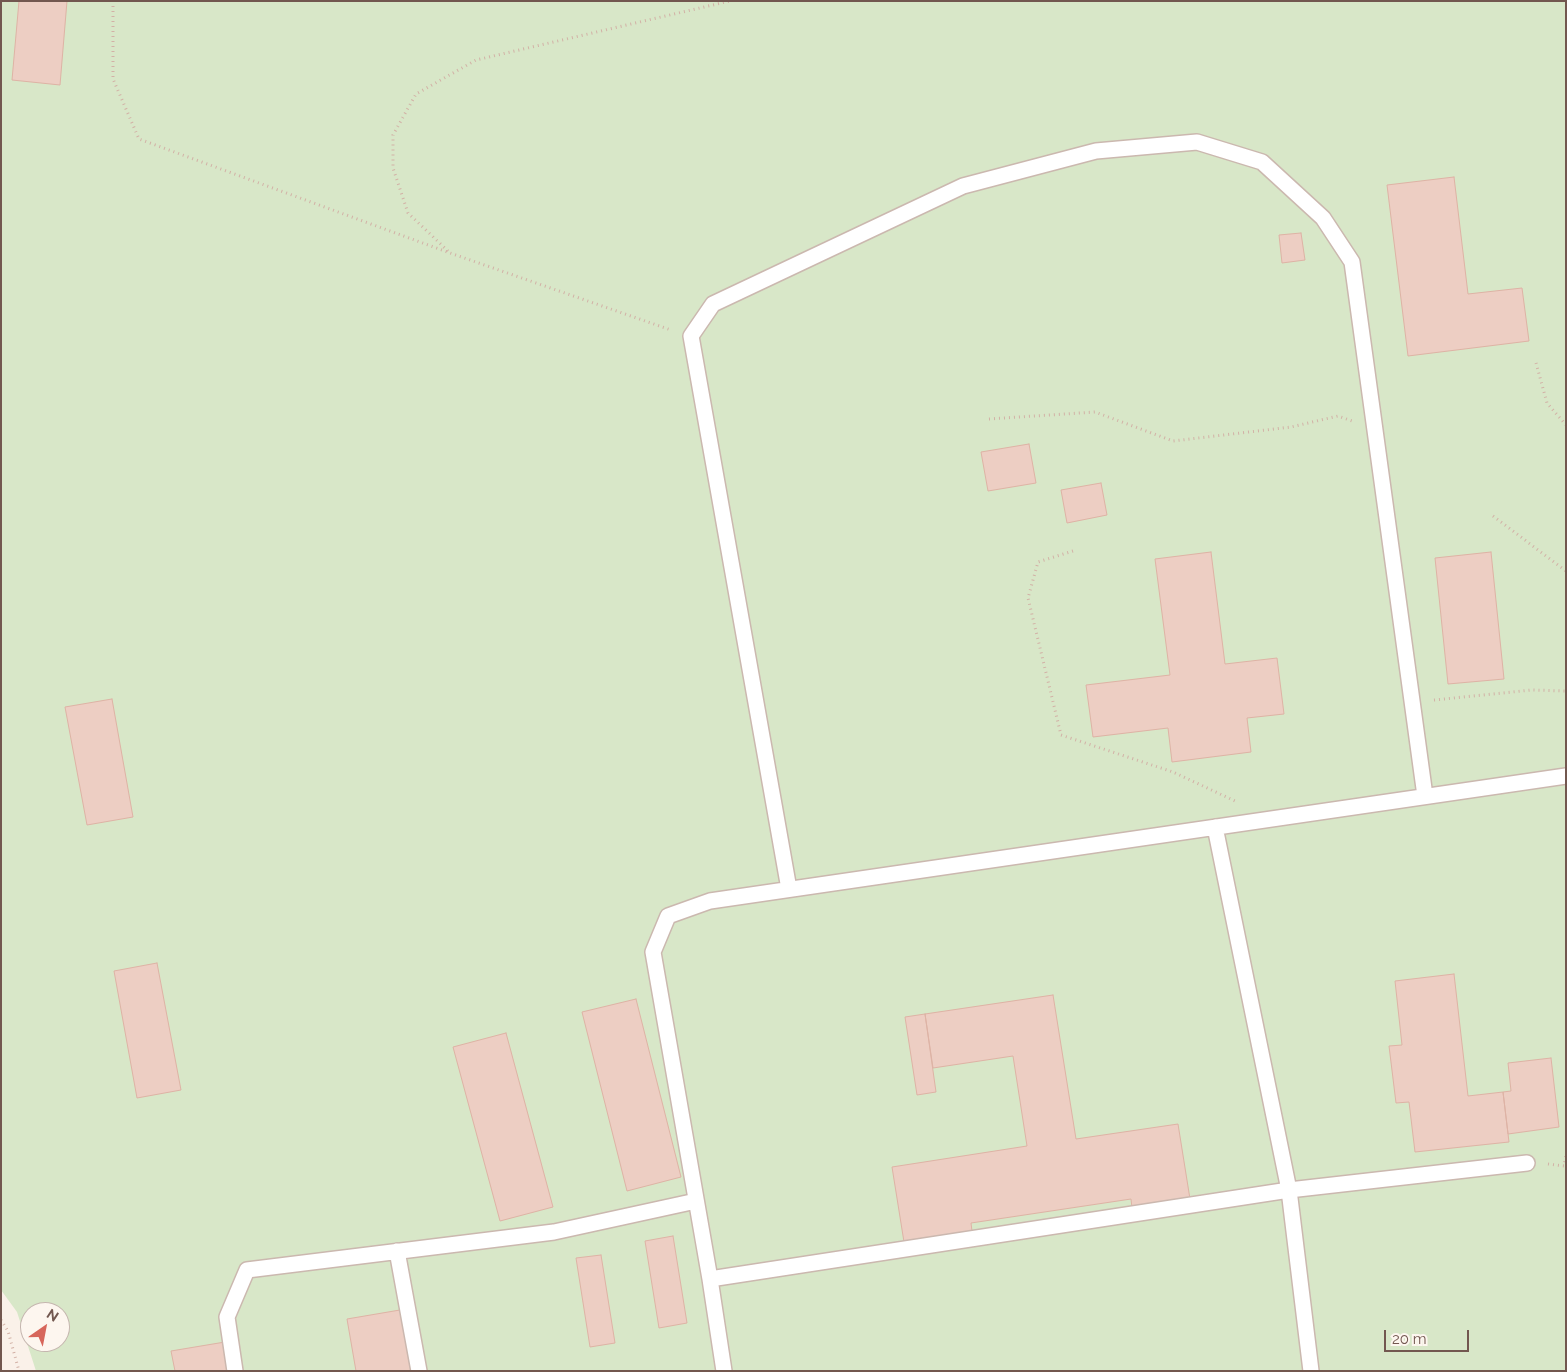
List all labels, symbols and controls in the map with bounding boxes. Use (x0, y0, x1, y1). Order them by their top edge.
north arrow (20, 1302, 70, 1352)
text: N (44, 1306, 61, 1325)
scale bar (1387, 1320, 1472, 1352)
text: 20 m (1392, 1330, 1427, 1348)

